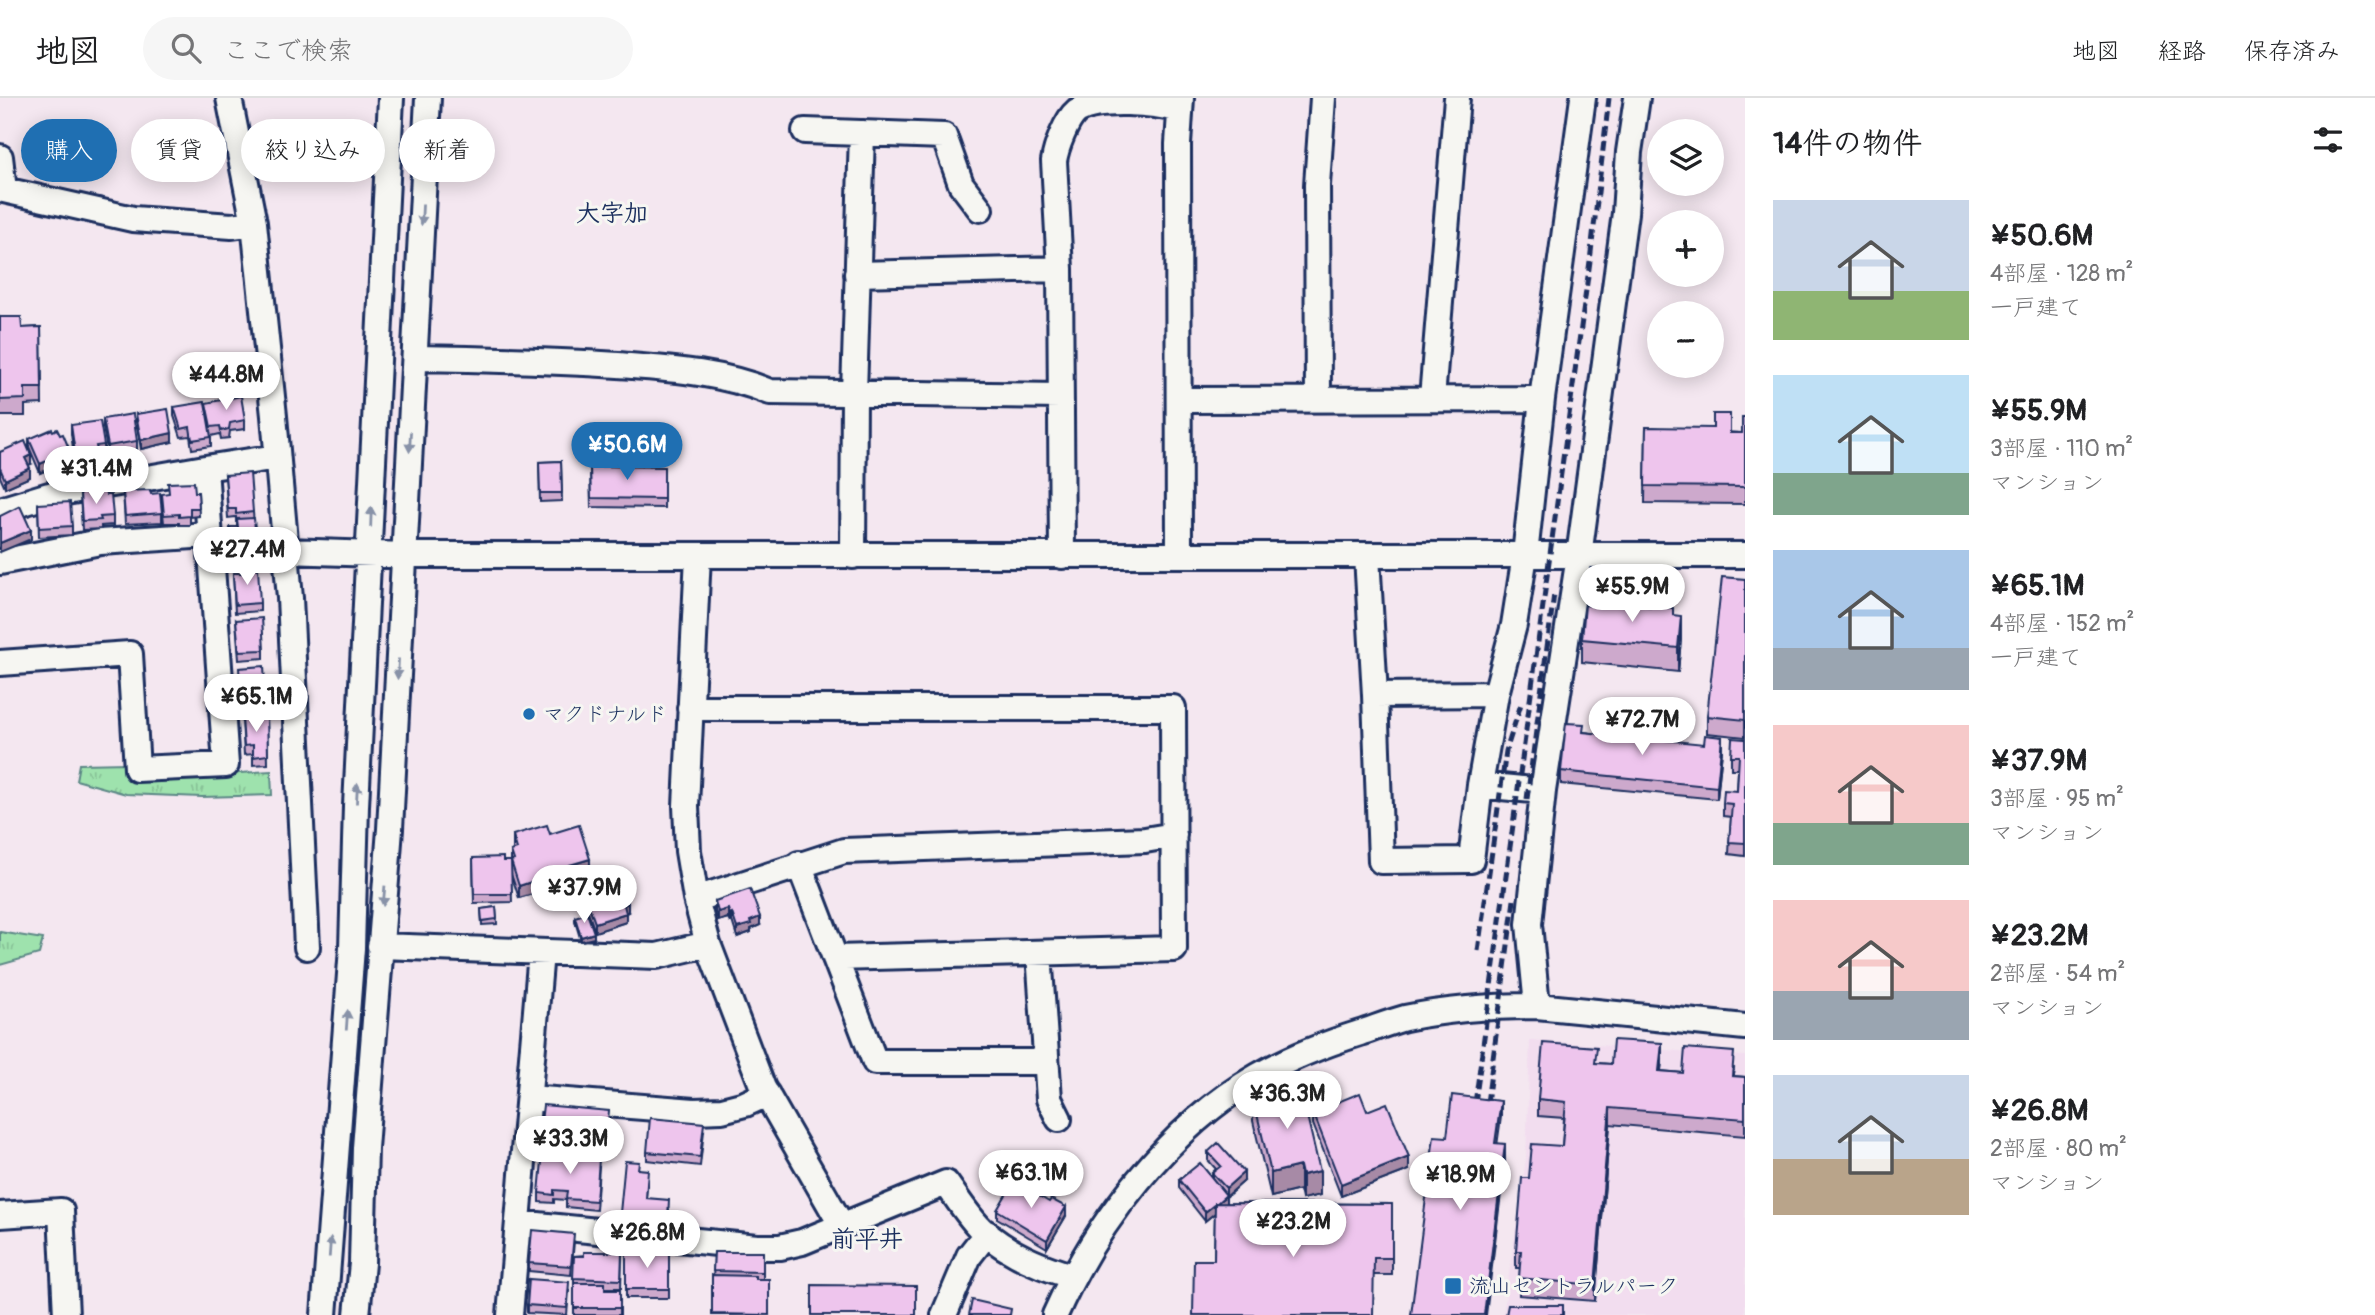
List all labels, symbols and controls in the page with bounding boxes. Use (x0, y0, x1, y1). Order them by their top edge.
search box (143, 17, 633, 80)
icon: search (167, 29, 205, 67)
text: 地図 (35, 31, 101, 72)
text: ここで検索 (223, 35, 353, 67)
text: 地図 (2072, 37, 2120, 66)
text: 経路 (2158, 37, 2206, 66)
text: 保存済み (2244, 37, 2340, 66)
chip: 購入 (21, 119, 117, 182)
chip: 賃貸 (131, 119, 227, 182)
chip: 絞り込み (241, 119, 385, 182)
chip: 新着 (399, 119, 495, 182)
map controls (1647, 119, 1724, 378)
button: layers (1647, 119, 1724, 196)
icon: filters (2309, 121, 2347, 159)
text: 14件の物件 (1773, 125, 1922, 162)
district label: 大字加 (576, 199, 648, 228)
one-way arrow (417, 204, 428, 226)
button: + (1647, 210, 1724, 287)
text: ¥50.6M (1990, 217, 2093, 254)
icon: home (1829, 228, 1913, 312)
text: 4部屋 · 128 m² (1990, 259, 2133, 288)
text: 一戸建て (1990, 293, 2082, 322)
button: − (1647, 301, 1724, 378)
pin: ¥44.8M (169, 352, 283, 412)
text: ¥44.8M (188, 360, 264, 389)
text: ¥55.9M (1990, 392, 2087, 429)
icon: home (1829, 403, 1913, 487)
pin: ¥50.6M (570, 422, 684, 482)
text: ¥50.6M (587, 430, 667, 459)
one-way arrow (404, 431, 415, 453)
text: 3部屋 · 110 m² (1990, 434, 2133, 463)
pin: ¥31.4M (39, 446, 153, 506)
text: ¥31.4M (60, 454, 132, 483)
text: マンション (1990, 468, 2104, 497)
one-way arrow (366, 506, 377, 528)
pin: ¥27.4M (190, 528, 304, 587)
text: ¥27.4M (209, 535, 285, 564)
pin: ¥55.9M (1575, 564, 1689, 624)
text: ¥65.1M (1990, 567, 2084, 604)
text: ¥55.9M (1595, 572, 1669, 601)
icon: home (1829, 578, 1913, 662)
text: 4部屋 · 152 m² (1990, 609, 2134, 638)
text: 一戸建て (1990, 643, 2082, 672)
one-way arrow (393, 659, 404, 681)
pin: ¥65.1M (199, 674, 313, 734)
text: ¥65.1M (220, 682, 292, 711)
pin: ¥72.7M (1585, 698, 1699, 757)
place label: マクドナルド (543, 701, 667, 728)
text: ¥72.7M (1605, 705, 1679, 734)
marker: マクドナルド (521, 706, 537, 722)
text: ¥37.9M (1990, 742, 2087, 779)
icon: home (1829, 753, 1913, 837)
one-way arrow (352, 782, 363, 804)
text: 3部屋 · 95 m² (1990, 784, 2124, 813)
text: マンション (1990, 818, 2104, 847)
pin: ¥37.9M (527, 866, 641, 925)
text: ¥37.9M (547, 873, 621, 902)
one-way arrow (378, 886, 389, 908)
text: ¥23.2M (1990, 917, 2088, 954)
icon: home (1829, 928, 1913, 1012)
text: 2部屋 · 54 m² (1990, 959, 2125, 988)
text: マンション (1990, 993, 2104, 1022)
one-way arrow (342, 1009, 353, 1031)
pin: ¥36.3M (1230, 1072, 1344, 1131)
text: ¥36.3M (1249, 1079, 1325, 1108)
text: ¥26.8M (1990, 1092, 2088, 1129)
icon: home (1829, 1103, 1913, 1187)
pin: ¥33.3M (513, 1116, 627, 1176)
text: ¥33.3M (532, 1124, 608, 1153)
text: 2部屋 · 80 m² (1990, 1134, 2127, 1163)
pin: ¥63.1M (974, 1150, 1088, 1210)
pin: ¥18.9M (1403, 1152, 1517, 1212)
text: ¥63.1M (995, 1158, 1067, 1187)
text: ¥18.9M (1425, 1160, 1495, 1189)
text: マンション (1990, 1168, 2104, 1197)
pin: ¥23.2M (1236, 1200, 1350, 1259)
text: ¥23.2M (1255, 1207, 1331, 1236)
pin: ¥26.8M (590, 1210, 704, 1270)
text: ¥26.8M (609, 1218, 685, 1247)
district label: 前平井 (831, 1225, 903, 1254)
one-way arrow (325, 1236, 336, 1258)
place label: 流山セントラルパーク (1469, 1273, 1678, 1300)
marker: 流山セントラルパーク (1443, 1276, 1463, 1296)

